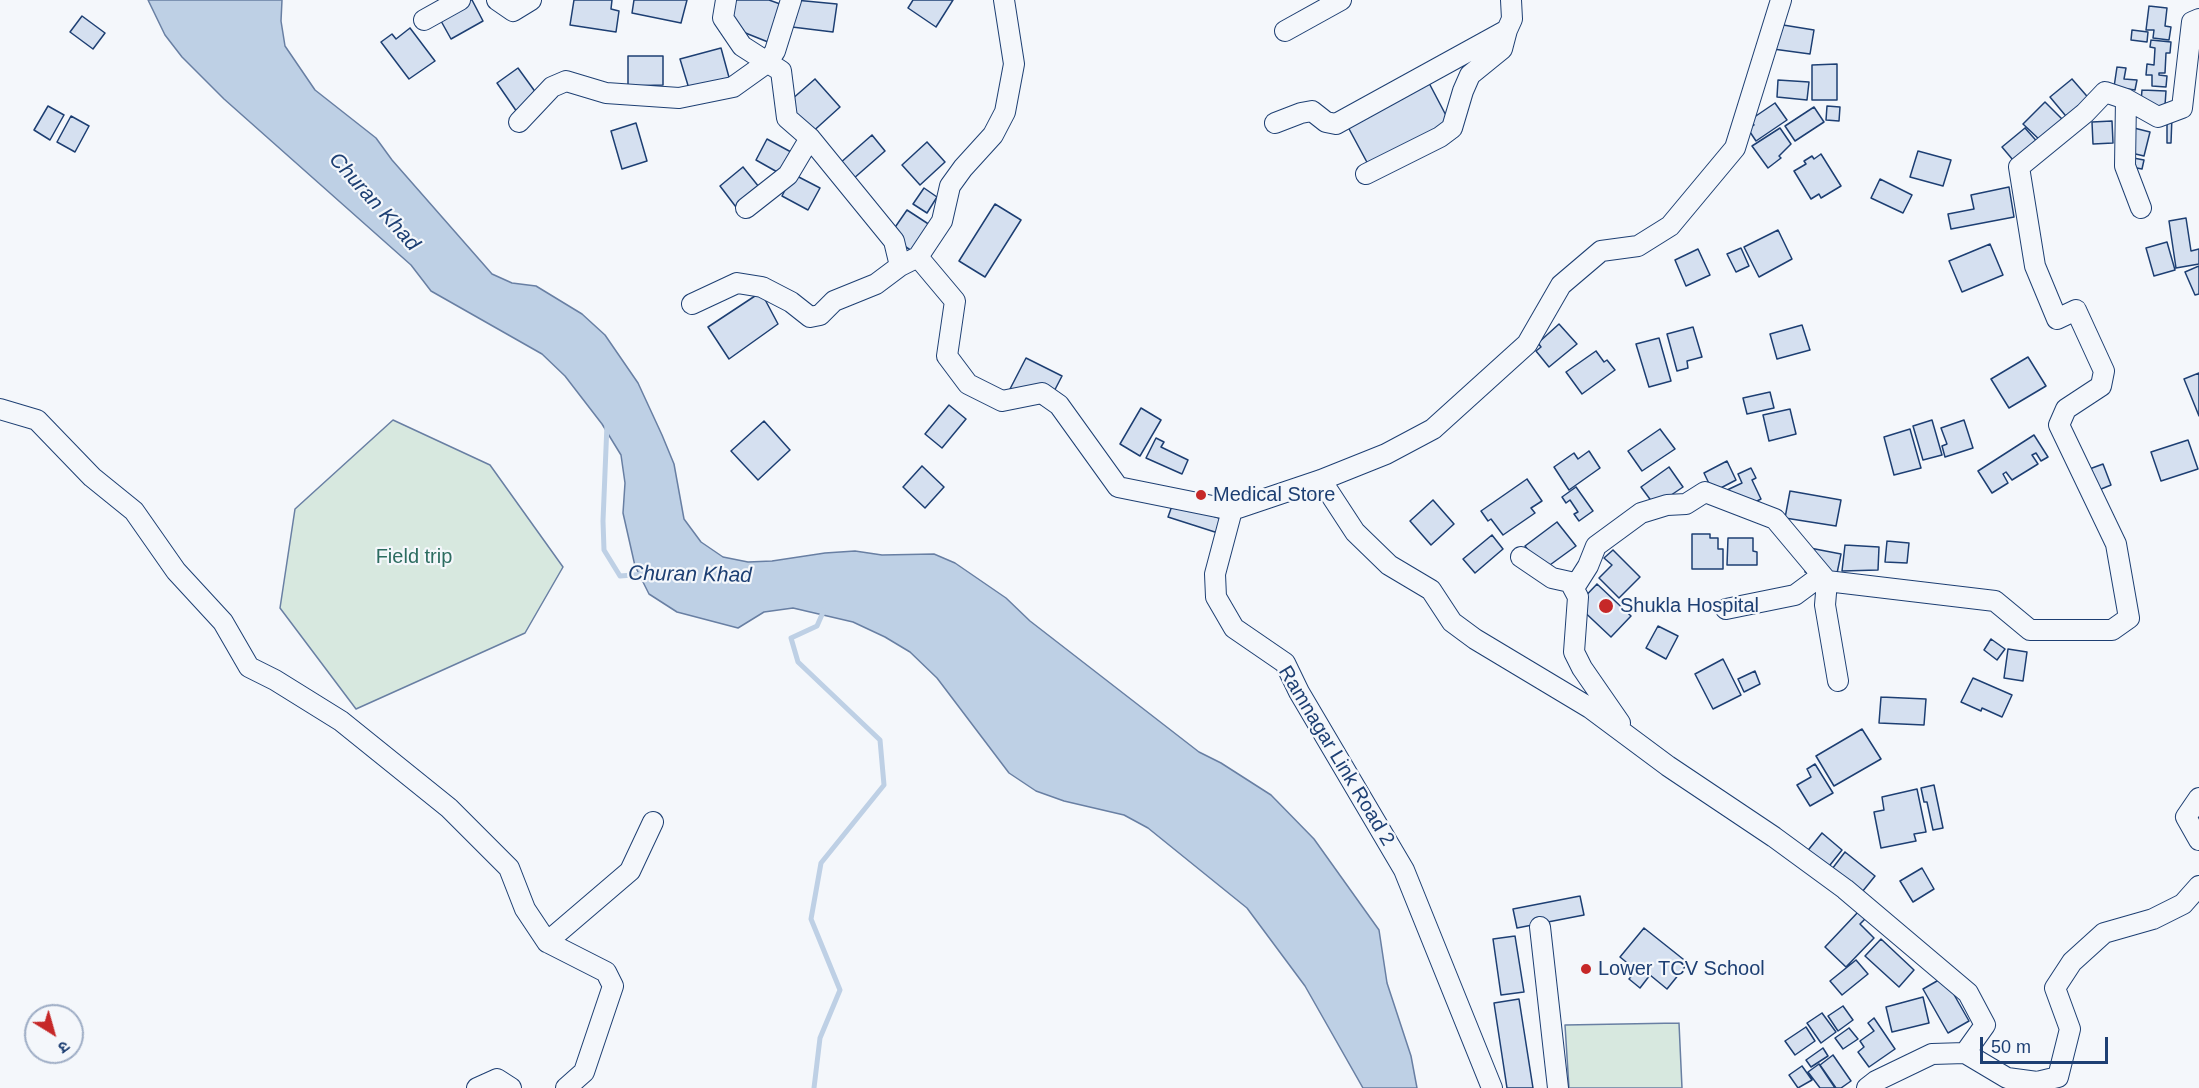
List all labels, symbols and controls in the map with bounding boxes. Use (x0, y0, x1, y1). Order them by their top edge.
water label: Churan Khad (323, 148, 425, 256)
place label: Medical Store (1213, 483, 1335, 507)
marker: Medical Store (1194, 488, 1208, 502)
park label: Field trip (376, 545, 452, 569)
water label: Churan Khad (628, 561, 752, 589)
place label: Shukla Hospital (1620, 594, 1759, 618)
marker: Shukla Hospital (1597, 597, 1615, 615)
street label: Ramnagar Link Road 2 (1273, 662, 1399, 850)
place label: Lower TCV School (1598, 957, 1765, 981)
marker: Lower TCV School (1579, 962, 1593, 976)
north arrow (24, 1004, 84, 1064)
scale bar (1983, 1025, 2110, 1063)
text: 50 m (1991, 1037, 2031, 1057)
text: उ (55, 1038, 73, 1057)

